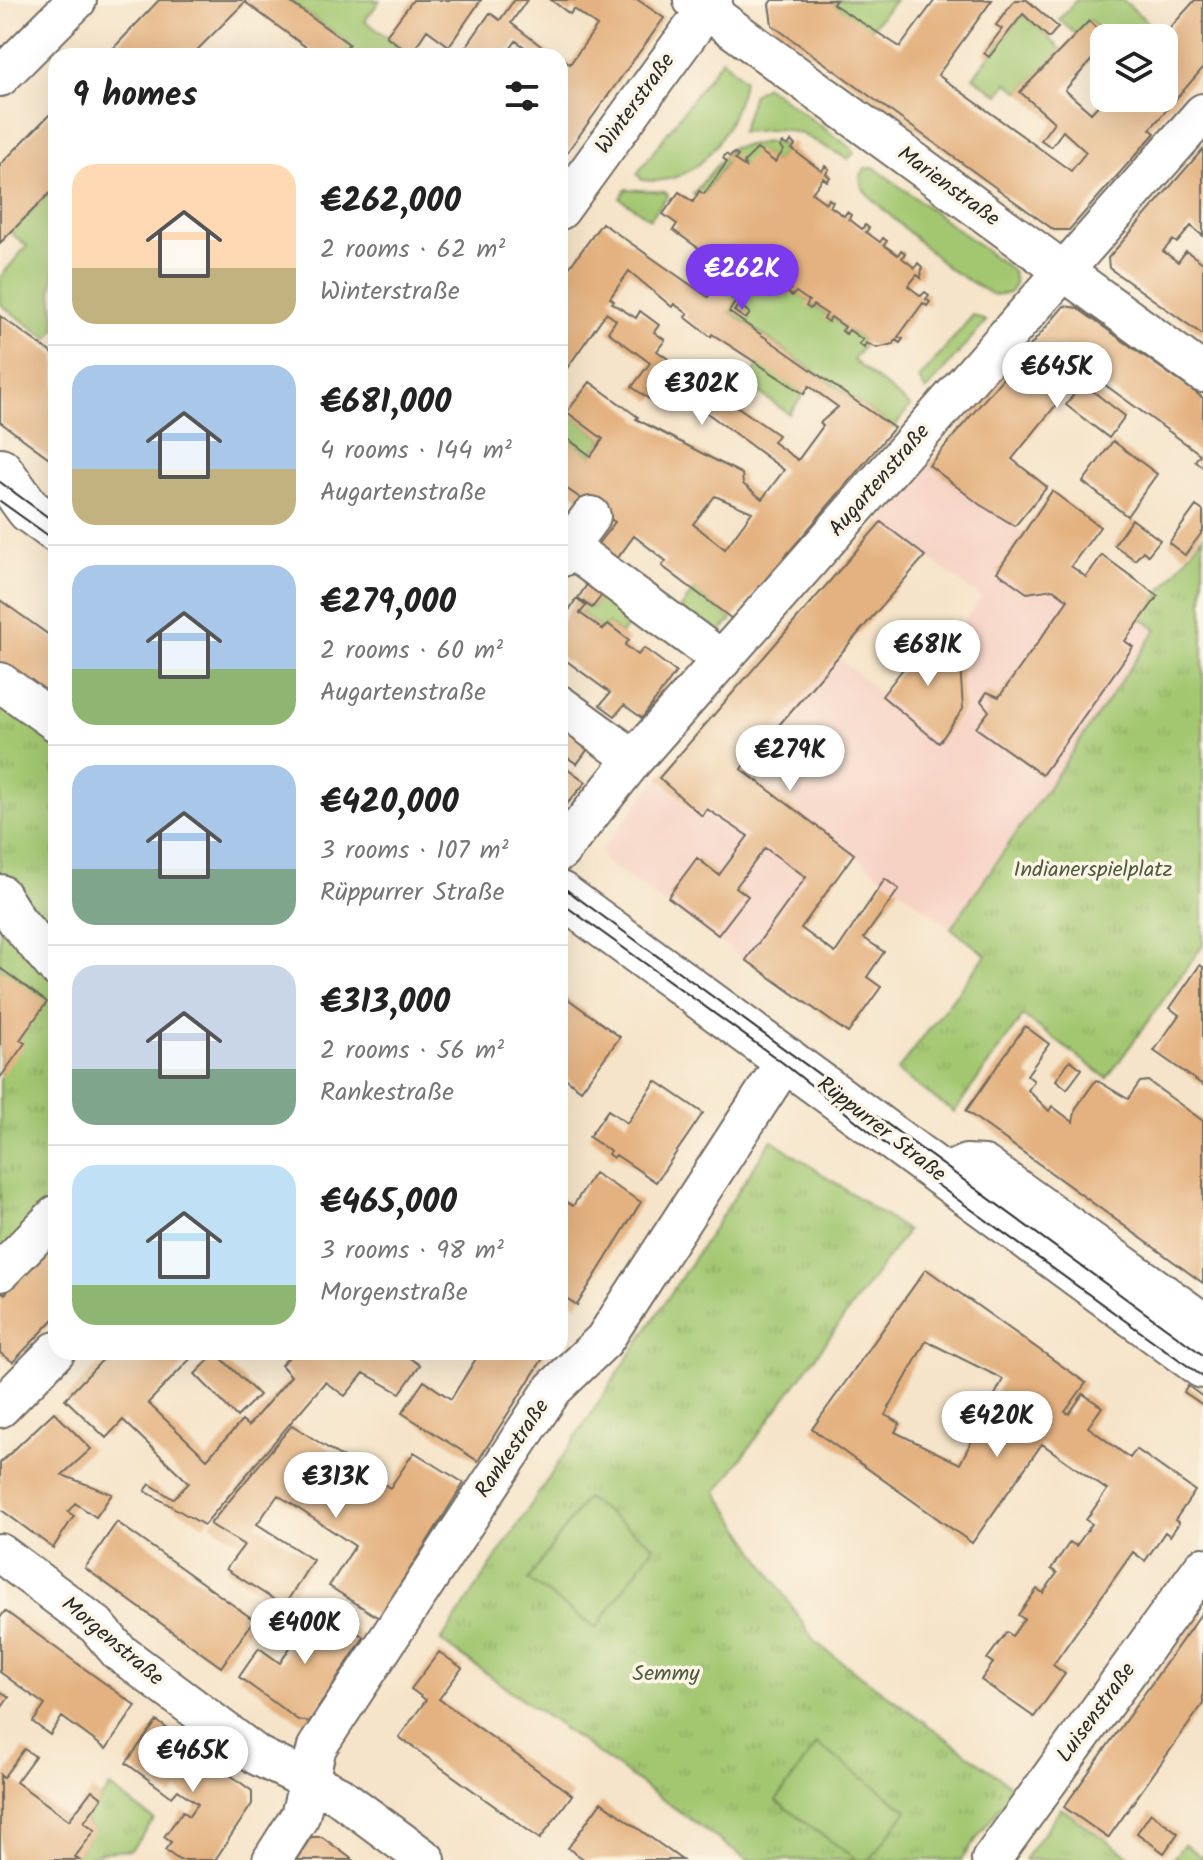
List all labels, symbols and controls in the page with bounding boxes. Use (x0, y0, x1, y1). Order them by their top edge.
map controls (1090, 24, 1178, 112)
button: layers (1090, 24, 1178, 112)
street label: Winterstraße (587, 46, 685, 162)
text: 9 homes (72, 69, 197, 123)
icon: filters (500, 74, 544, 118)
street label: Marienstraße (889, 138, 1007, 237)
text: €262,000 (320, 175, 461, 229)
icon: home (136, 196, 232, 292)
text: 2 rooms · 62 m² (320, 229, 505, 271)
pin: €262K (686, 244, 798, 312)
text: €262K (704, 249, 780, 291)
text: Winterstraße (320, 271, 460, 313)
pin: €645K (1001, 342, 1113, 410)
text: €645K (1020, 347, 1094, 389)
pin: €302K (646, 359, 758, 427)
text: €302K (665, 364, 739, 406)
text: €681,000 (320, 376, 452, 430)
icon: home (136, 397, 232, 493)
street label: Augartenstraße (821, 416, 939, 545)
text: 4 rooms · 144 m² (320, 430, 512, 472)
text: Augartenstraße (320, 472, 486, 514)
text: €279,000 (320, 576, 456, 630)
icon: home (136, 597, 232, 693)
pin: €681K (872, 620, 984, 688)
text: €681K (893, 625, 963, 667)
text: 2 rooms · 60 m² (320, 630, 503, 672)
text: Augartenstraße (320, 672, 486, 714)
pin: €279K (734, 725, 846, 793)
text: €279K (754, 730, 826, 772)
text: €420,000 (320, 776, 459, 830)
icon: home (136, 797, 232, 893)
text: 3 rooms · 107 m² (320, 830, 509, 872)
park label: Indianerspielplatz (1014, 853, 1173, 888)
text: Rüppurrer Straße (320, 872, 505, 914)
text: €313,000 (320, 976, 450, 1030)
icon: home (136, 997, 232, 1093)
text: 2 rooms · 56 m² (320, 1030, 504, 1072)
street label: Rüppurrer Straße (809, 1068, 953, 1192)
text: Rankestraße (320, 1072, 454, 1114)
text: €465,000 (320, 1176, 457, 1230)
icon: home (136, 1197, 232, 1293)
text: 3 rooms · 98 m² (320, 1230, 504, 1272)
text: Morgenstraße (320, 1272, 468, 1314)
pin: €420K (941, 1391, 1053, 1459)
street label: Rankestraße (467, 1392, 559, 1506)
text: €420K (960, 1396, 1034, 1438)
pin: €313K (280, 1452, 392, 1520)
text: €313K (302, 1457, 370, 1499)
street label: Morgenstraße (53, 1588, 171, 1696)
pin: €400K (249, 1598, 361, 1666)
text: €400K (269, 1603, 341, 1645)
street label: Luisenstraße (1048, 1655, 1146, 1771)
park label: Semmy (633, 1657, 700, 1692)
pin: €465K (137, 1726, 249, 1794)
text: €465K (156, 1731, 230, 1773)

